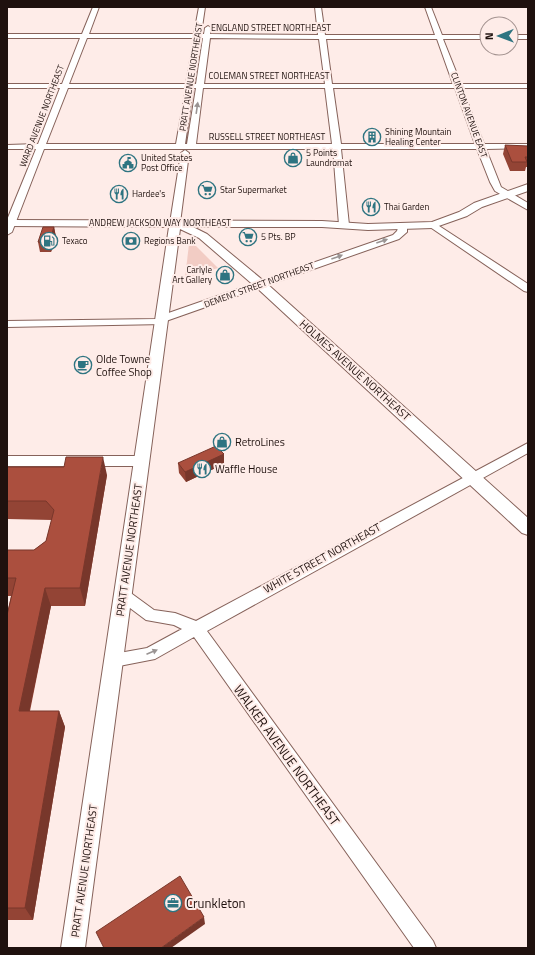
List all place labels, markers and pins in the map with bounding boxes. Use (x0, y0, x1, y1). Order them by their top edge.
place label: Shining Mountain Healing Center (385, 125, 451, 148)
building icon: Shining Mountain Healing Center (362, 127, 382, 147)
place label: 5 Points Laundromat (306, 146, 353, 169)
shop icon: 5 Points Laundromat (283, 148, 303, 168)
place label: United States Post Office (141, 151, 192, 174)
public building icon: United States Post Office (118, 153, 138, 173)
supermarket icon: Star Supermarket (197, 180, 217, 200)
place label: Star Supermarket (220, 183, 287, 196)
restaurant icon: Hardee's (109, 184, 129, 204)
place label: Hardee's (132, 187, 165, 200)
restaurant icon: Thai Garden (361, 197, 381, 217)
place label: Thai Garden (384, 200, 429, 213)
supermarket icon: 5 Pts. BP (238, 227, 258, 247)
place label: 5 Pts. BP (261, 230, 296, 243)
fuel station icon: Texaco (39, 231, 59, 251)
bank icon: Regions Bank (121, 231, 141, 251)
place label: Texaco (62, 234, 88, 247)
place label: Regions Bank (144, 234, 196, 247)
place label: Carlyle Art Gallery (172, 263, 213, 286)
shop icon: Carlyle Art Gallery (215, 265, 235, 285)
place label: Olde Towne Coffee Shop (96, 351, 152, 380)
cafe icon: Olde Towne Coffee Shop (73, 355, 93, 375)
shop icon: RetroLines (212, 432, 232, 452)
place label: RetroLines (235, 434, 285, 450)
restaurant icon: Waffle House (192, 459, 212, 479)
place label: Waffle House (215, 461, 278, 477)
office icon: Crunkleton (163, 893, 183, 913)
place label: Crunkleton (186, 893, 246, 913)

